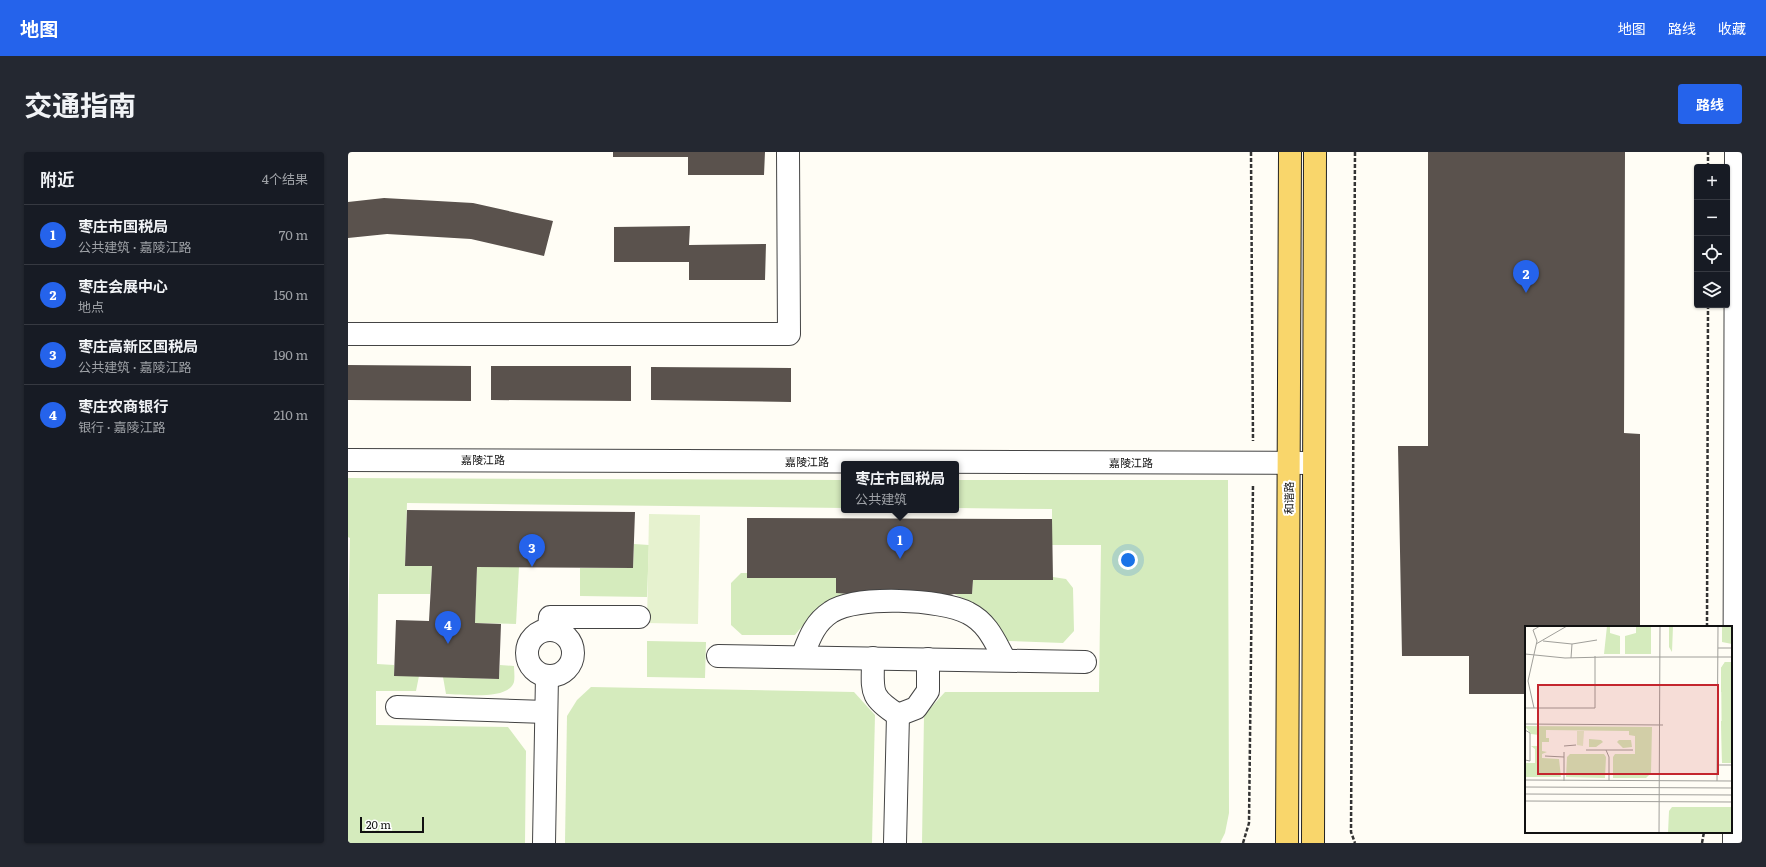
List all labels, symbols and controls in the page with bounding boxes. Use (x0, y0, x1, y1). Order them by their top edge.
text: 地图 (20, 14, 58, 42)
text: 地图 (1618, 18, 1646, 38)
text: 路线 (1668, 18, 1696, 38)
text: 收藏 (1718, 18, 1746, 38)
text: 交通指南 (24, 83, 136, 125)
button: 路线 (1678, 84, 1742, 124)
map controls (1694, 164, 1730, 308)
button: + (1694, 164, 1730, 200)
text: 附近 (40, 166, 74, 191)
text: 4个结果 (262, 169, 308, 188)
button: − (1694, 200, 1730, 236)
text: 枣庄市国税局 (78, 214, 168, 237)
text: 1 (50, 225, 56, 244)
text: 70 m (279, 225, 308, 244)
button: locate (1694, 236, 1730, 272)
text: 公共建筑 · 嘉陵江路 (78, 237, 192, 256)
pin: 2 (1513, 260, 1539, 293)
button: layers (1694, 272, 1730, 308)
text: 枣庄会展中心 (78, 274, 168, 297)
text: 2 (50, 285, 56, 304)
text: 150 m (273, 285, 308, 304)
text: 地点 (78, 297, 104, 316)
text: 枣庄高新区国税局 (78, 334, 198, 357)
text: 3 (49, 345, 57, 364)
text: 190 m (273, 345, 308, 364)
text: 公共建筑 · 嘉陵江路 (78, 357, 192, 376)
text: 枣庄农商银行 (78, 394, 168, 417)
text: 4 (49, 405, 57, 424)
text: 210 m (273, 405, 308, 424)
text: 银行 · 嘉陵江路 (78, 417, 166, 436)
street label: 嘉陵江路 (461, 451, 505, 467)
street label: 嘉陵江路 (785, 453, 829, 469)
street label: 嘉陵江路 (1109, 454, 1153, 470)
popup (841, 461, 959, 513)
text: 枣庄市国税局 (855, 466, 945, 489)
street label: 和谐路 (1280, 482, 1296, 515)
text: 公共建筑 (855, 489, 907, 508)
pin: 1 (887, 526, 913, 559)
pin: 3 (519, 534, 545, 567)
your location (1118, 550, 1138, 570)
pin: 4 (435, 611, 461, 644)
inset map (1525, 626, 1732, 833)
scale bar (360, 815, 424, 834)
text: 20 m (366, 816, 391, 832)

